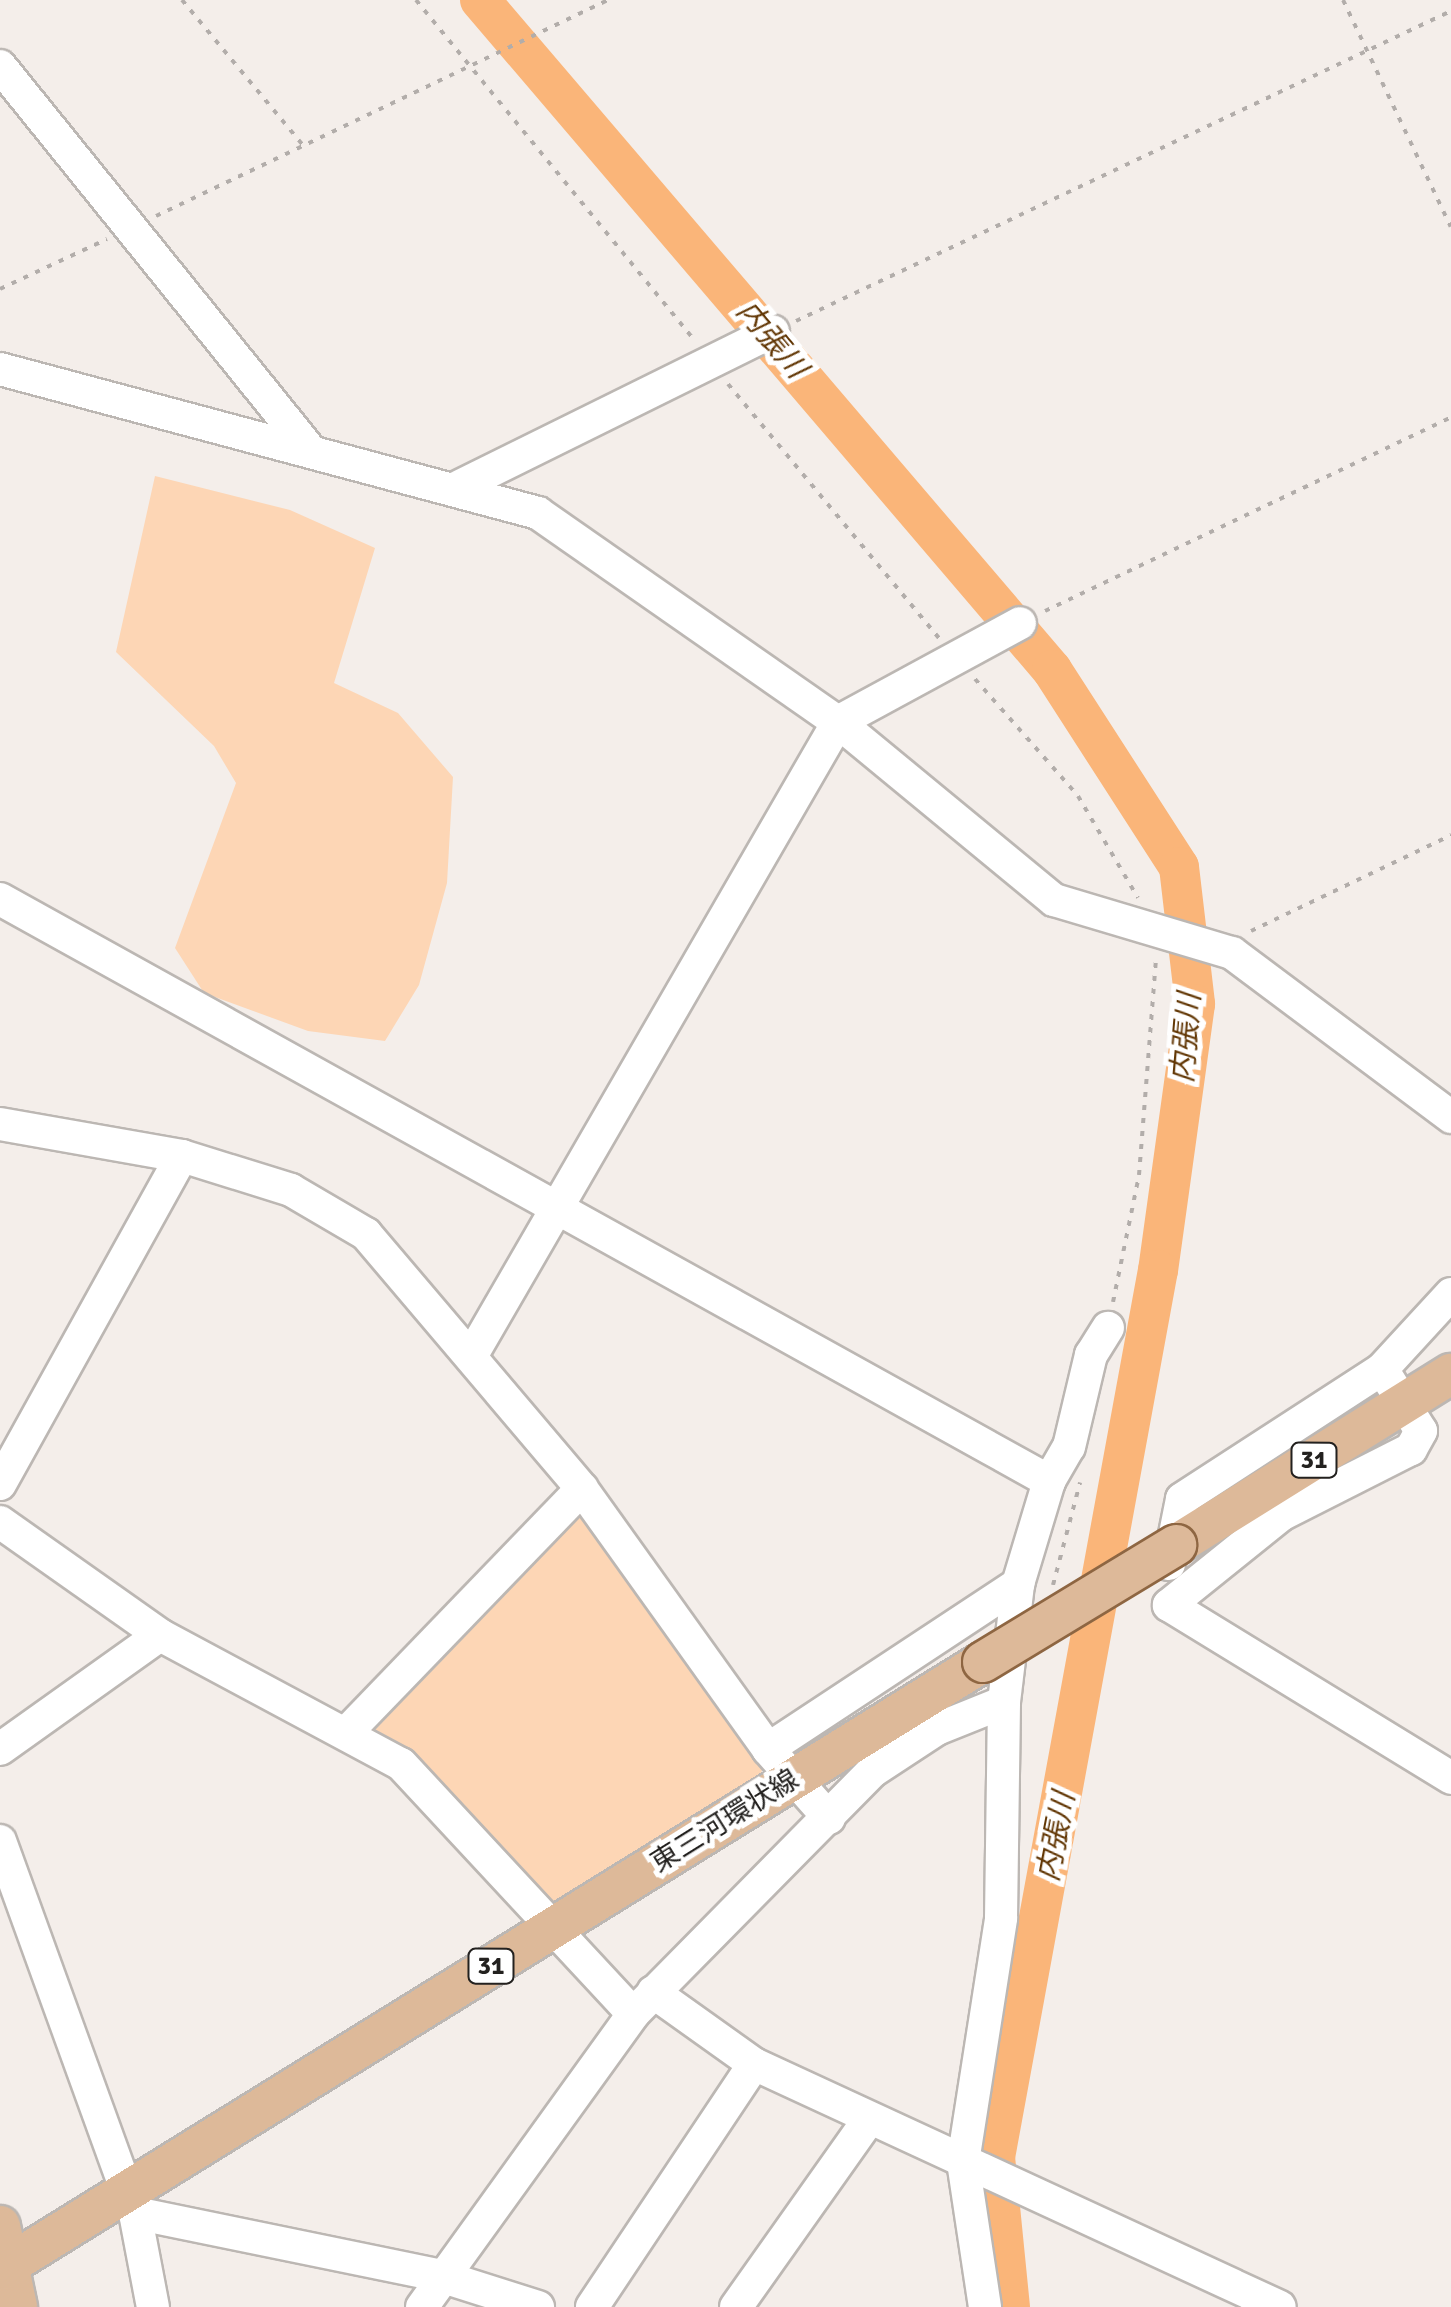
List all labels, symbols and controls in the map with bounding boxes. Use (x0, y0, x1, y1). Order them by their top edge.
water label: 内張川 (728, 294, 814, 386)
water label: 内張川 (1165, 992, 1209, 1084)
road number: 31 (1289, 1440, 1339, 1480)
street label: 東三河環状線 (645, 1762, 805, 1880)
water label: 内張川 (1031, 1789, 1083, 1885)
road number: 31 (466, 1946, 516, 1986)

